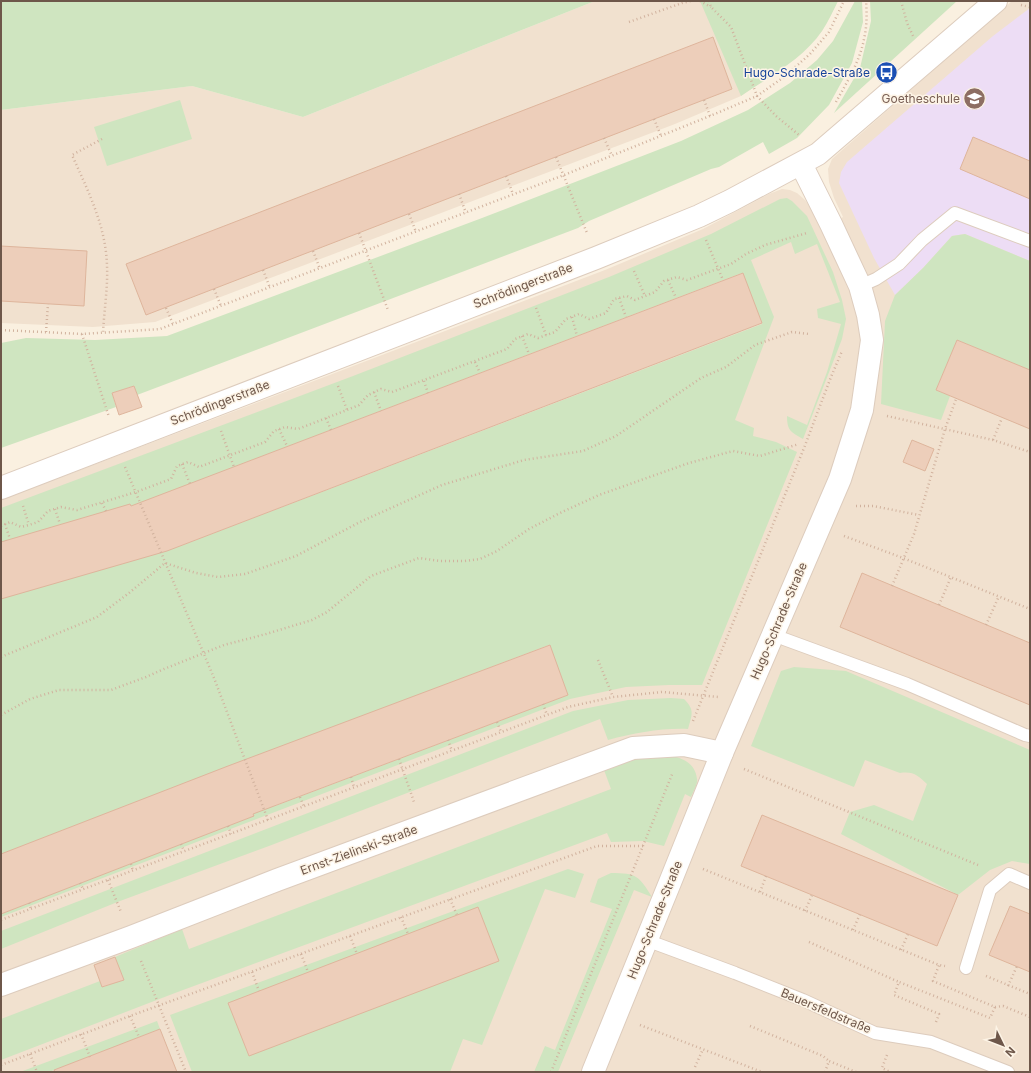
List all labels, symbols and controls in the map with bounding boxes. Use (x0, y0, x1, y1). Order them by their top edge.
bus stop icon: Hugo-Schrade-Straße (873, 60, 899, 86)
place label: Hugo-Schrade-Straße (744, 65, 870, 80)
school or university icon: Goetheschule (962, 86, 988, 112)
place label: Goetheschule (882, 91, 960, 106)
street label: Schrödingerstraße (471, 260, 575, 311)
street label: Schrödingerstraße (168, 377, 272, 428)
street label: Hugo-Schrade-Straße (747, 560, 810, 682)
street label: Ernst-Zielinski-Straße (298, 821, 419, 878)
street label: Hugo-Schrade-Straße (624, 859, 685, 981)
street label: Bauersfeldstraße (779, 985, 874, 1036)
north arrow (983, 1025, 1023, 1065)
text: N (1002, 1044, 1018, 1060)

